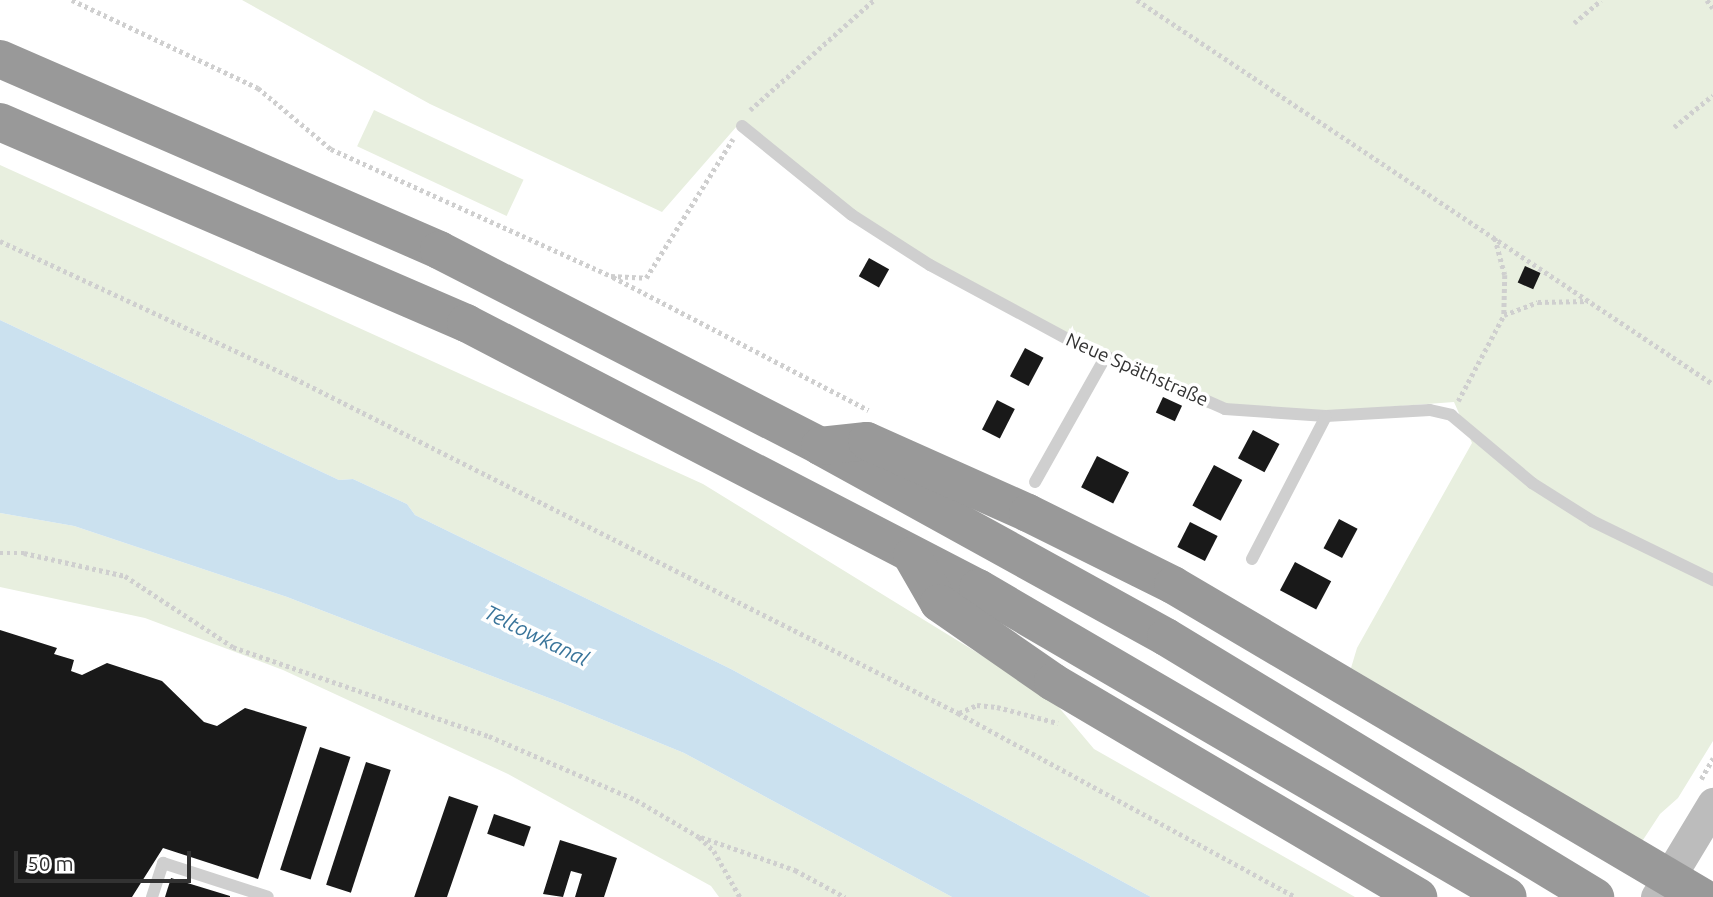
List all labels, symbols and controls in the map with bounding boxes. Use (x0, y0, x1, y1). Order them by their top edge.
street label: Neue Späthstraße (1062, 328, 1212, 412)
water label: Teltowkanal (481, 599, 593, 671)
scale bar (18, 838, 194, 882)
text: 50 m (27, 851, 74, 875)

